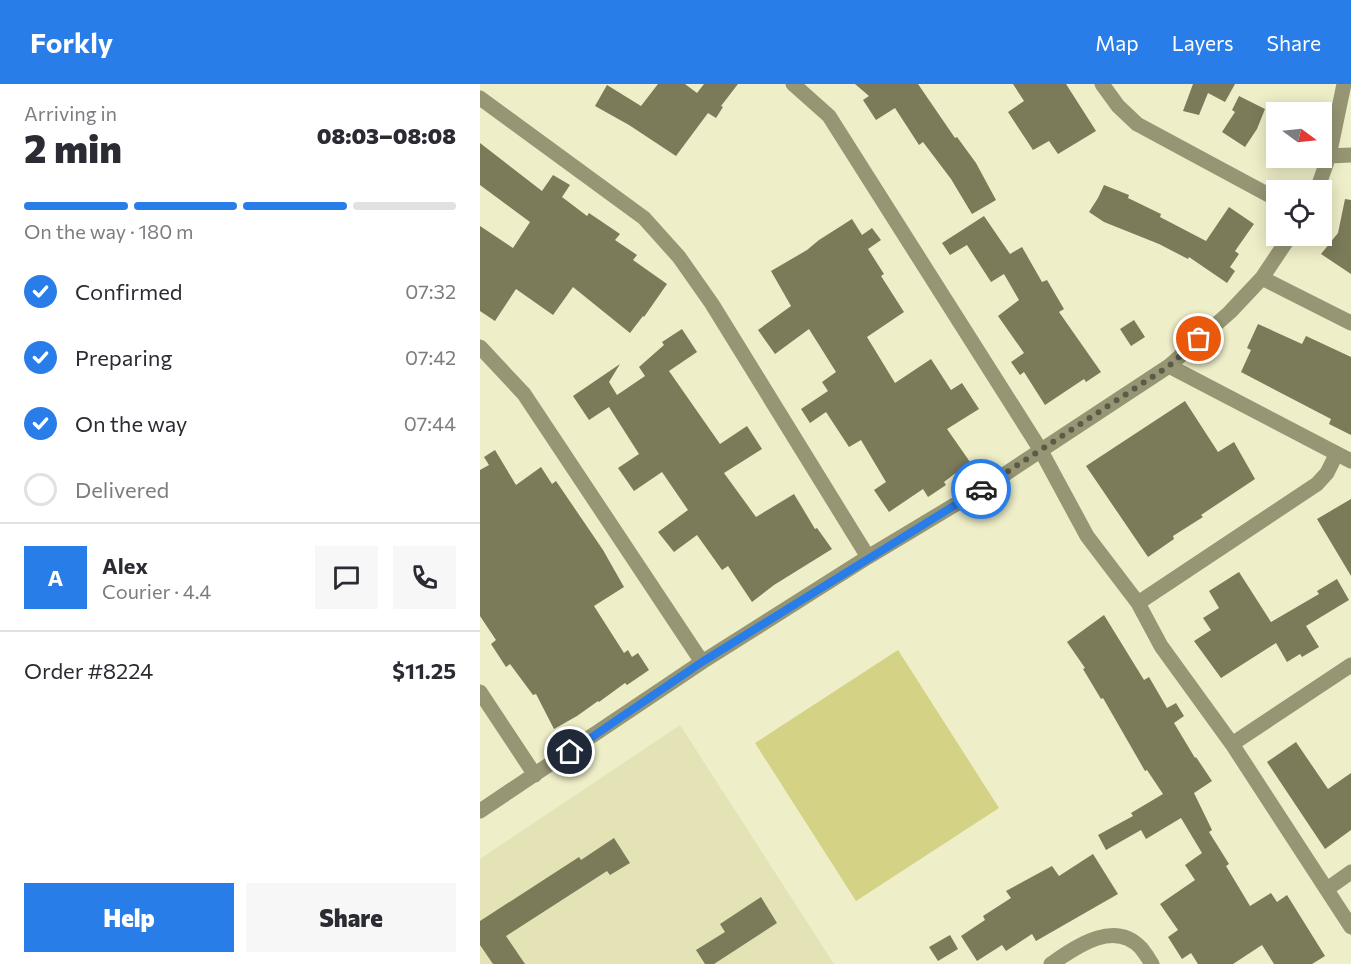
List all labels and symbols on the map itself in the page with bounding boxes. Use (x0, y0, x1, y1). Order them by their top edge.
north arrow (1266, 102, 1332, 168)
pin (1173, 313, 1224, 364)
courier (951, 459, 1011, 519)
pin (544, 726, 595, 777)

